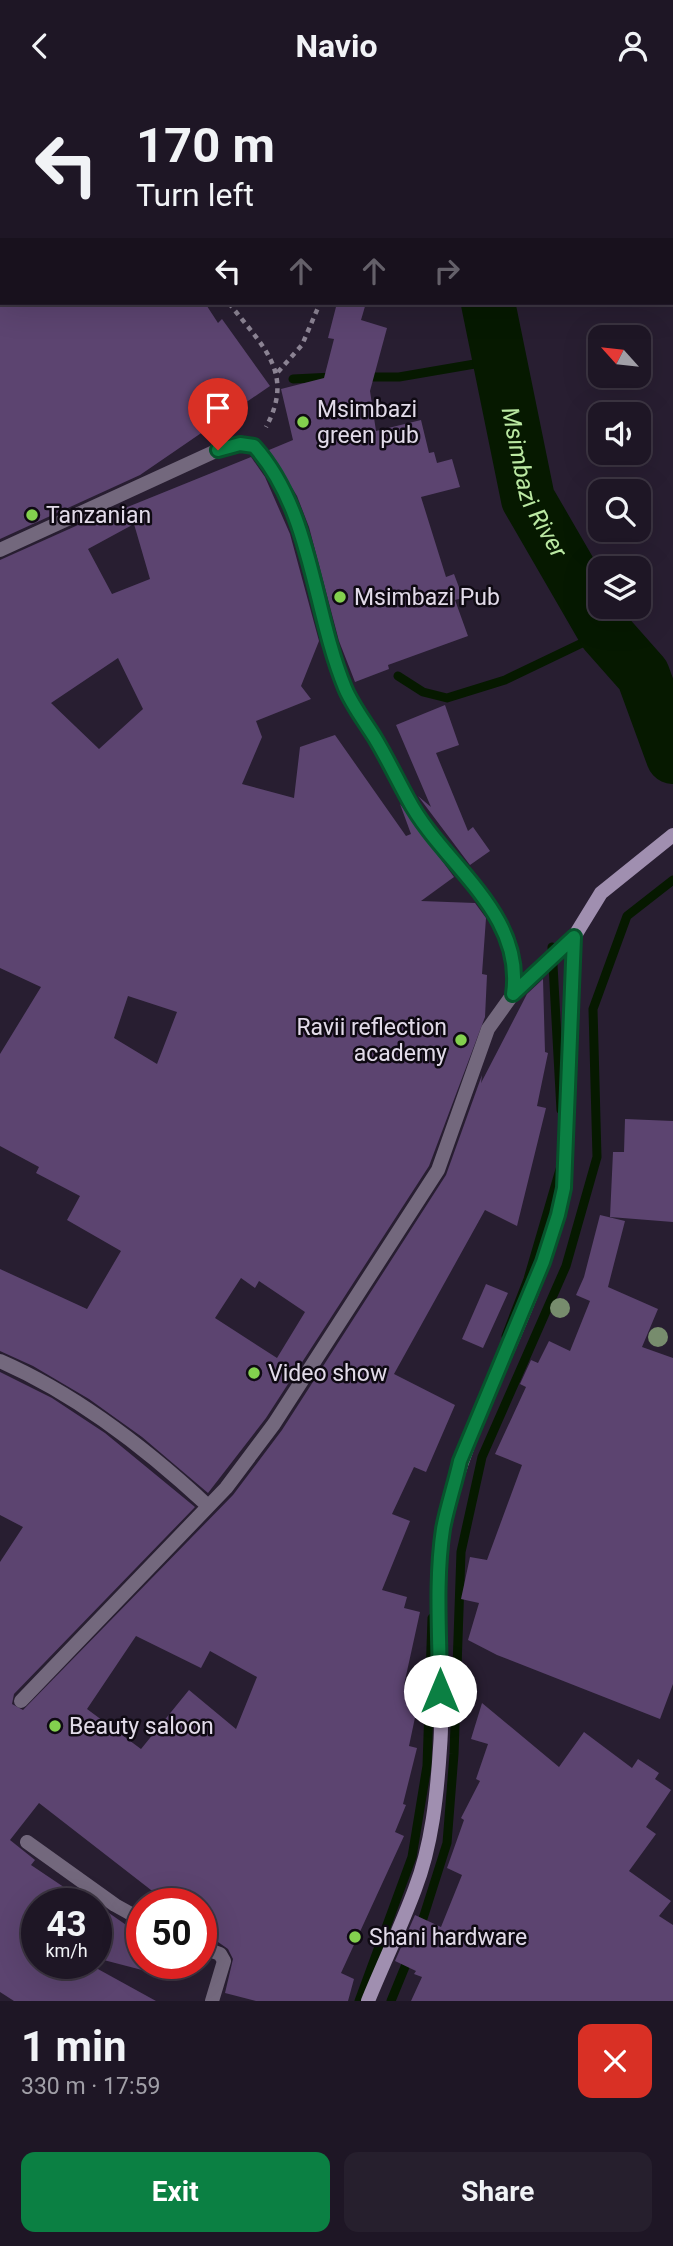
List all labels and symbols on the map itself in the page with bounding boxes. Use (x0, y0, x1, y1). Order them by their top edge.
north arrow (588, 325, 651, 389)
pin (188, 378, 248, 450)
place label: Msimbazi green pub (317, 396, 419, 449)
water label: Msimbazi River (496, 405, 573, 563)
marker: Msimbazi green pub (295, 414, 311, 430)
place label: Tanzanian (46, 502, 151, 529)
marker: Tanzanian (24, 507, 40, 523)
place label: Msimbazi Pub (354, 584, 500, 611)
marker: Msimbazi Pub (332, 589, 348, 605)
place label: Ravii reflection academy (296, 1014, 447, 1067)
marker: Ravii reflection academy (453, 1032, 469, 1048)
place label: Video show (268, 1360, 387, 1387)
marker: Video show (246, 1365, 262, 1381)
position arrow (403, 1654, 477, 1728)
place label: Beauty saloon (69, 1713, 214, 1740)
marker: Beauty saloon (47, 1718, 63, 1734)
speed limit sign: 50 (126, 1888, 217, 1979)
place label: Shani hardware (369, 1924, 527, 1951)
marker: Shani hardware (347, 1929, 363, 1945)

